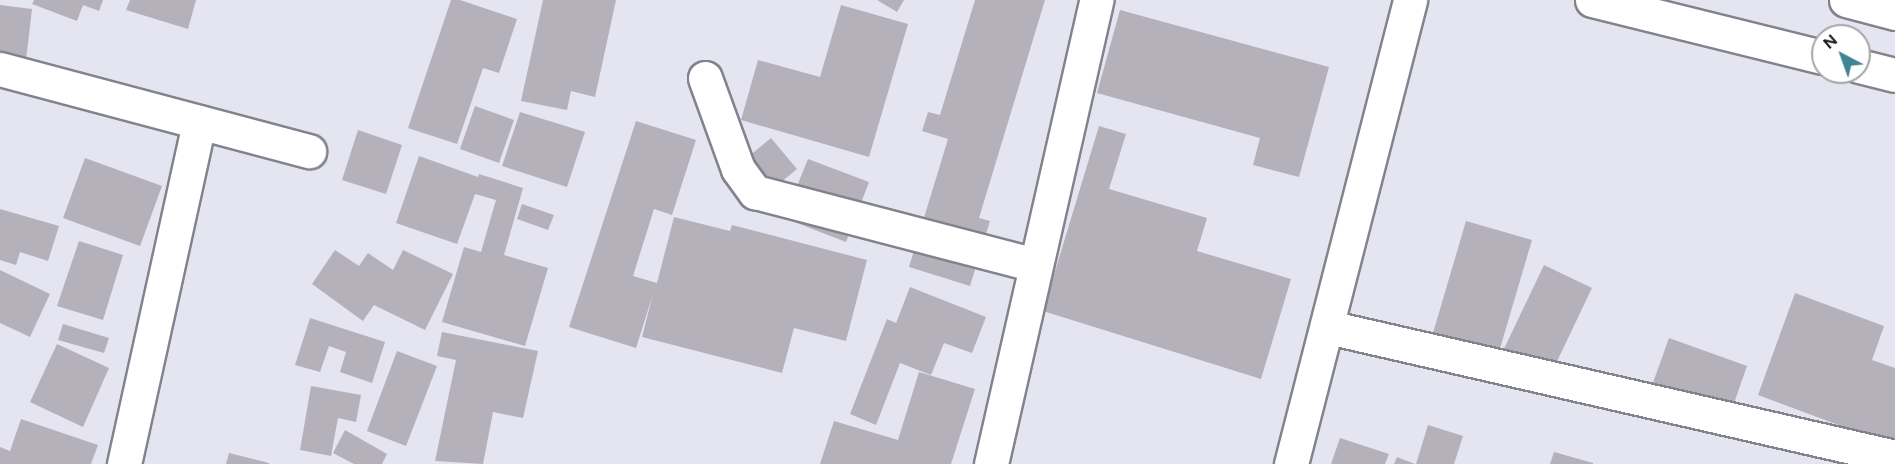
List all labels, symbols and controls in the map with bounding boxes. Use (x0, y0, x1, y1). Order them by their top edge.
north arrow (1811, 24, 1871, 84)
text: N (1819, 30, 1841, 53)

